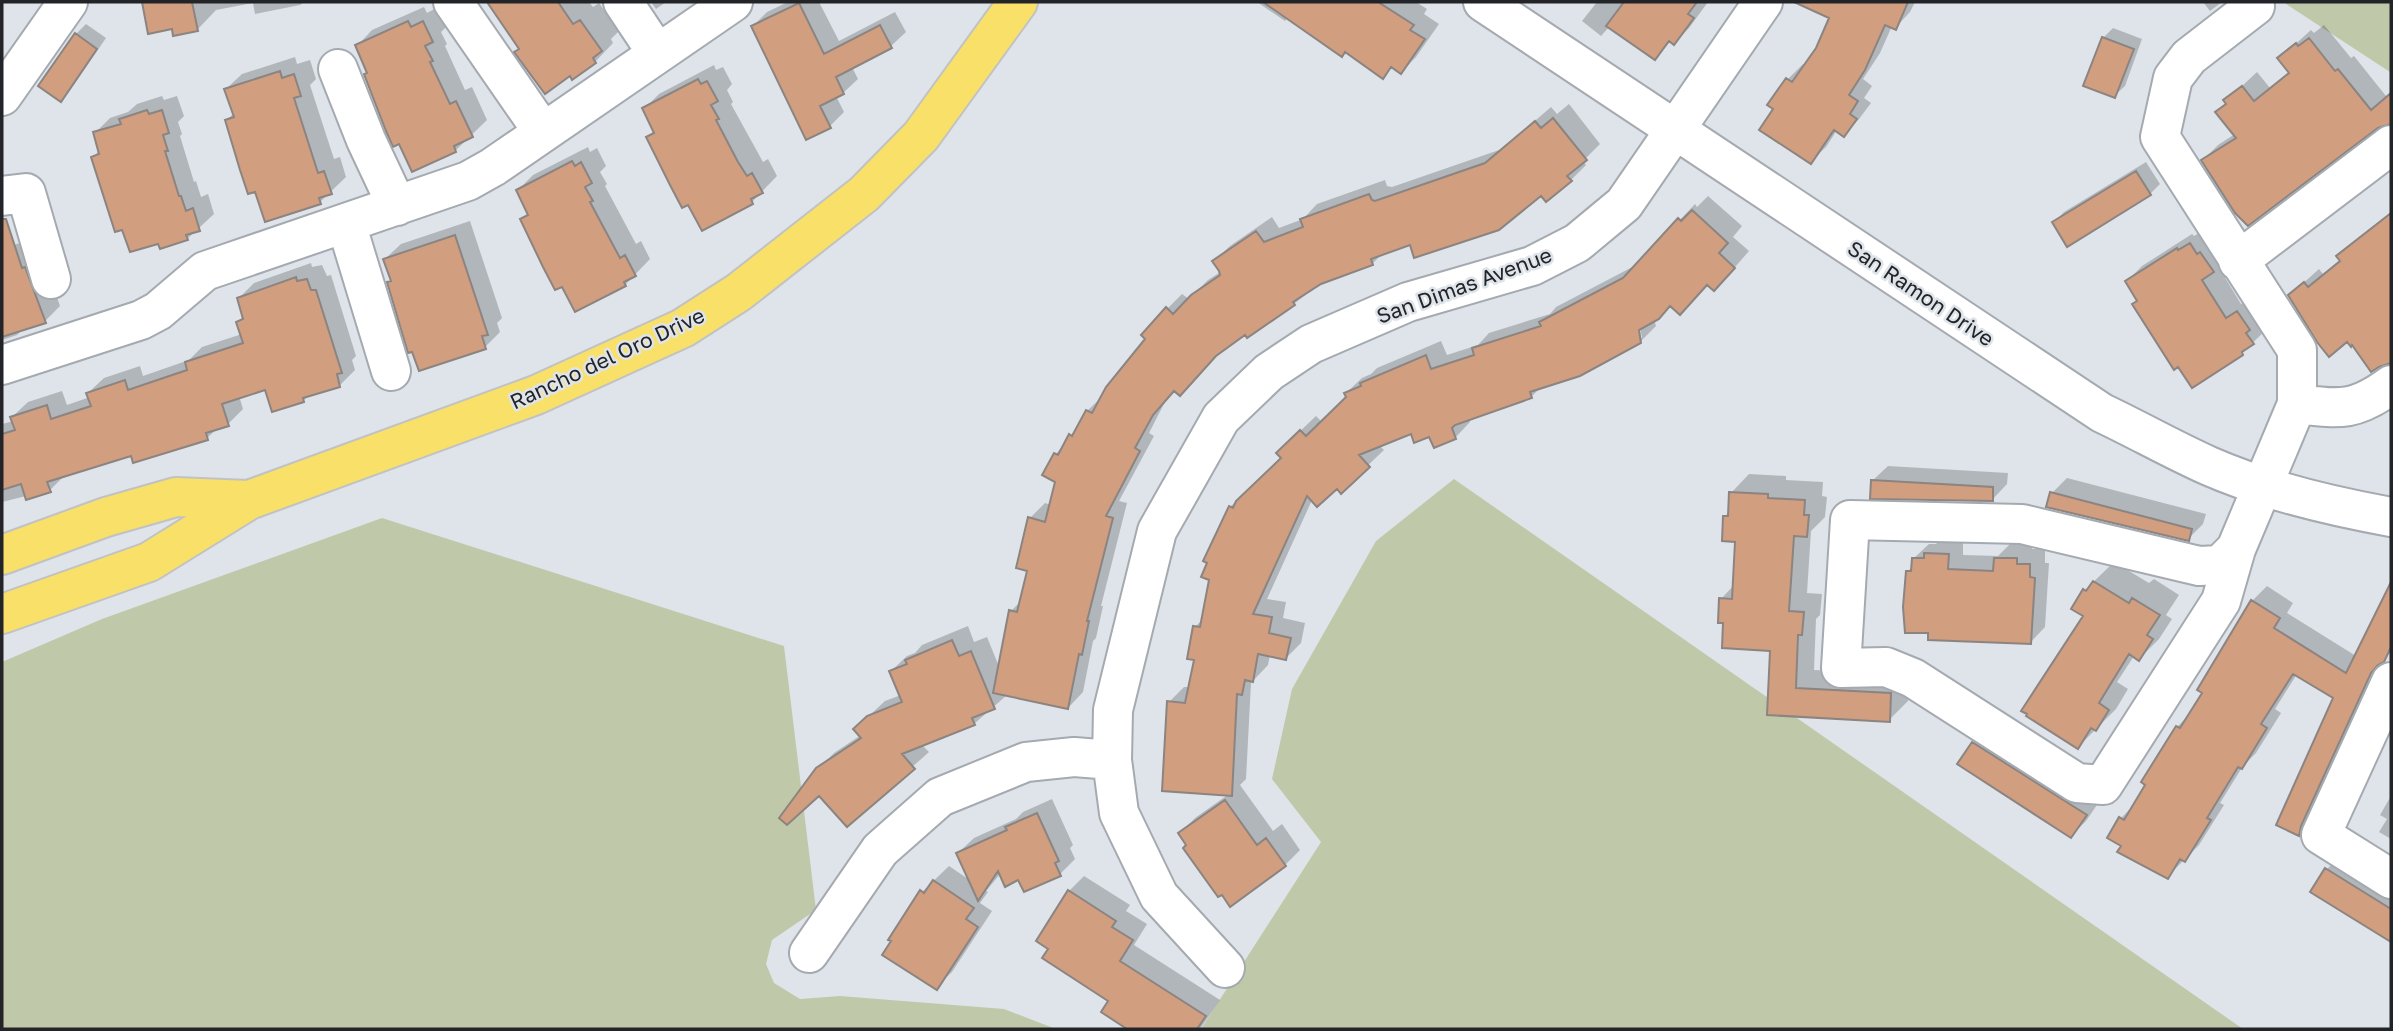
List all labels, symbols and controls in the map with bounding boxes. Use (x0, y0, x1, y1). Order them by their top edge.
street label: San Ramon Drive (1843, 234, 1999, 352)
street label: San Dimas Avenue (1373, 241, 1555, 329)
street label: Rancho del Oro Drive (506, 302, 708, 414)

